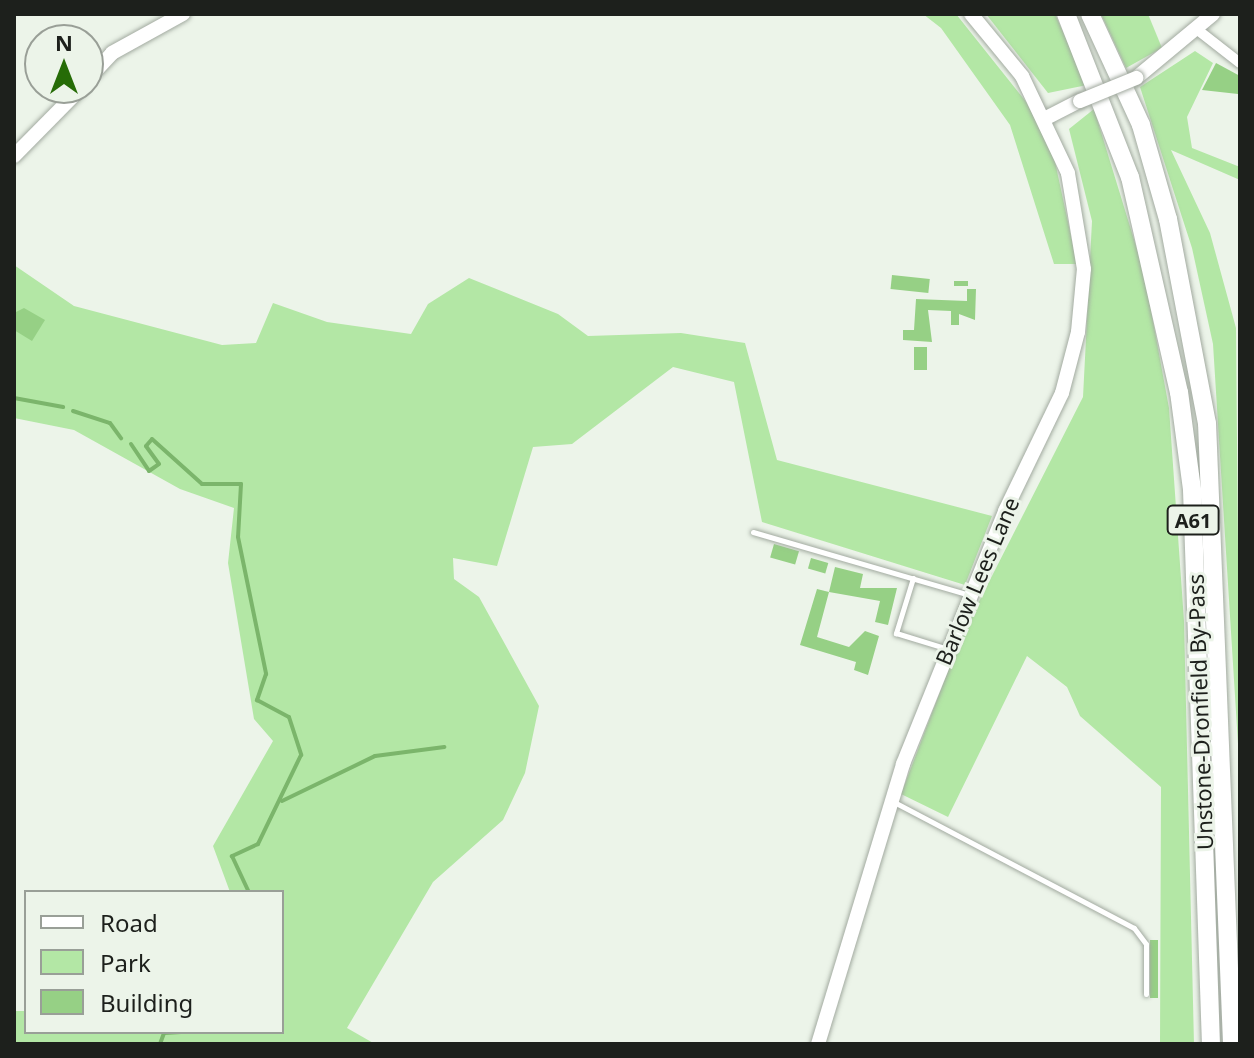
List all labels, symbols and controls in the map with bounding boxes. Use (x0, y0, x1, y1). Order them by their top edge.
north arrow (24, 24, 104, 104)
text: N (55, 27, 73, 57)
street label: Barlow Lees Lane (930, 493, 1024, 669)
road number: A61 (1165, 504, 1221, 536)
street label: Unstone-Dronfield By-Pass (1182, 574, 1218, 850)
legend (24, 890, 284, 1034)
text: Road (100, 906, 158, 939)
text: Park (100, 946, 151, 979)
text: Building (100, 986, 193, 1019)

